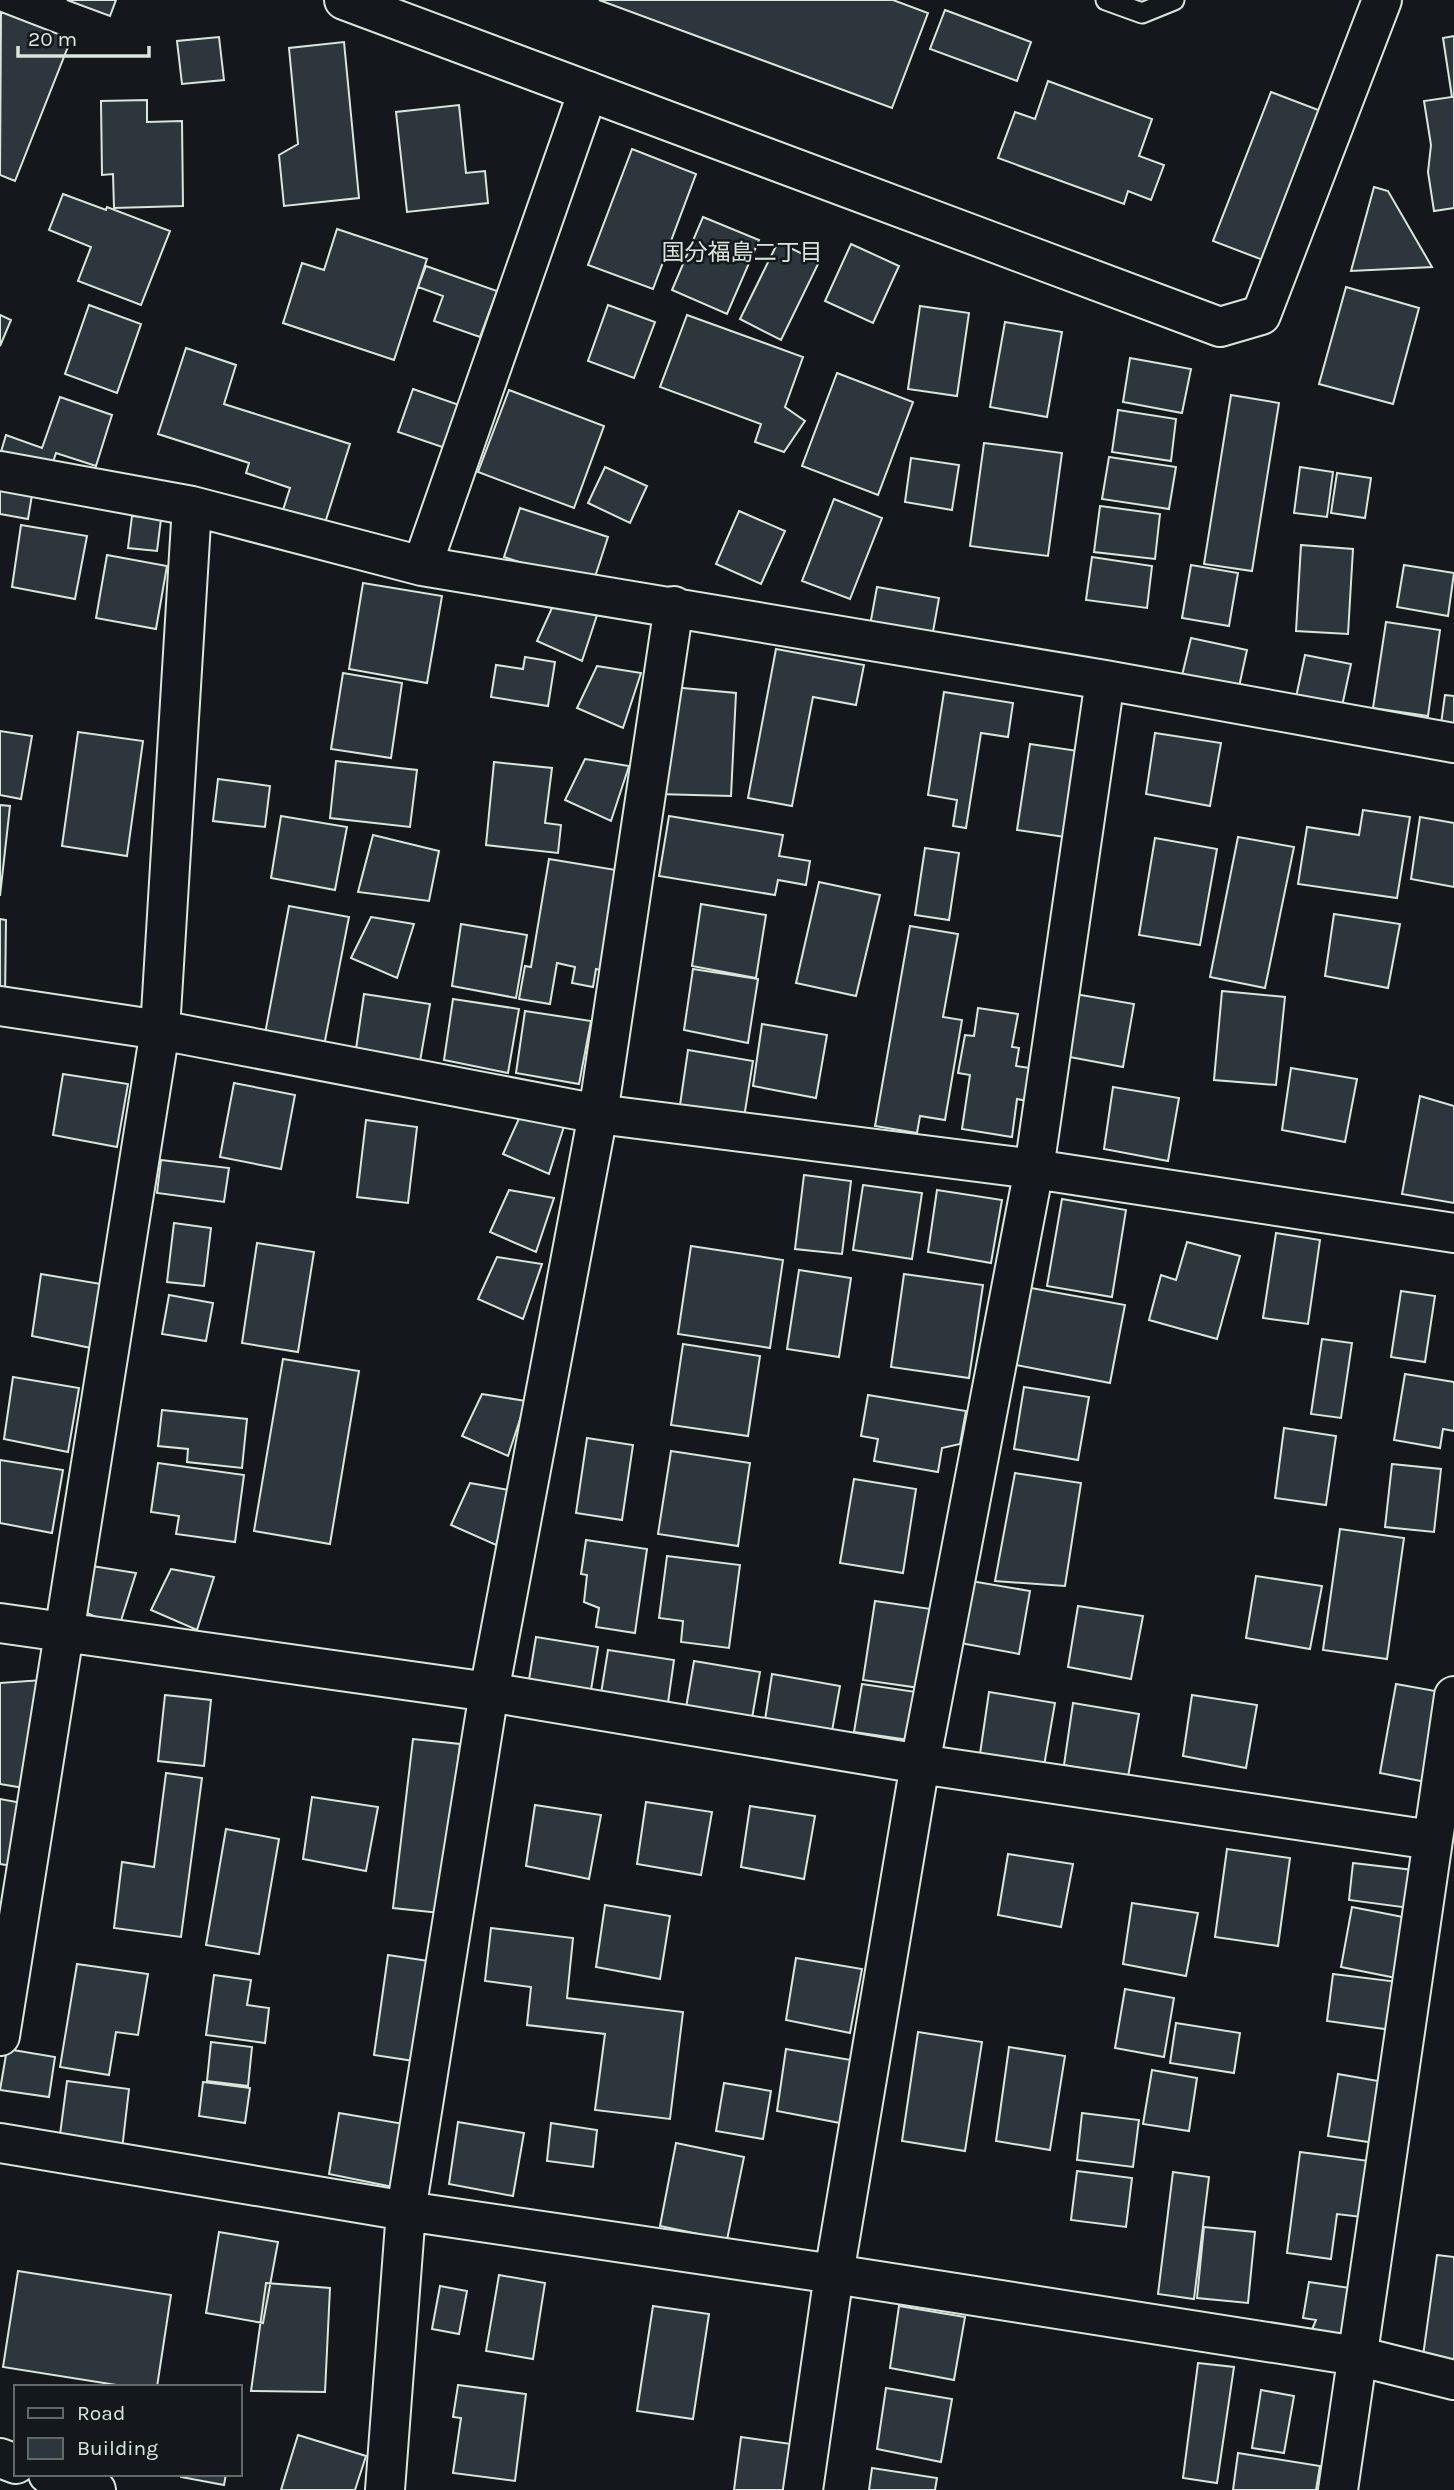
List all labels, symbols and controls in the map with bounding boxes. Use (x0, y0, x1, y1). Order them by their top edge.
scale bar (18, 14, 149, 58)
text: 20 m (28, 27, 77, 51)
district label: 国分福島二丁目 (662, 239, 823, 266)
legend (14, 2385, 242, 2476)
text: Road (77, 2401, 125, 2425)
text: Building (77, 2436, 158, 2460)

